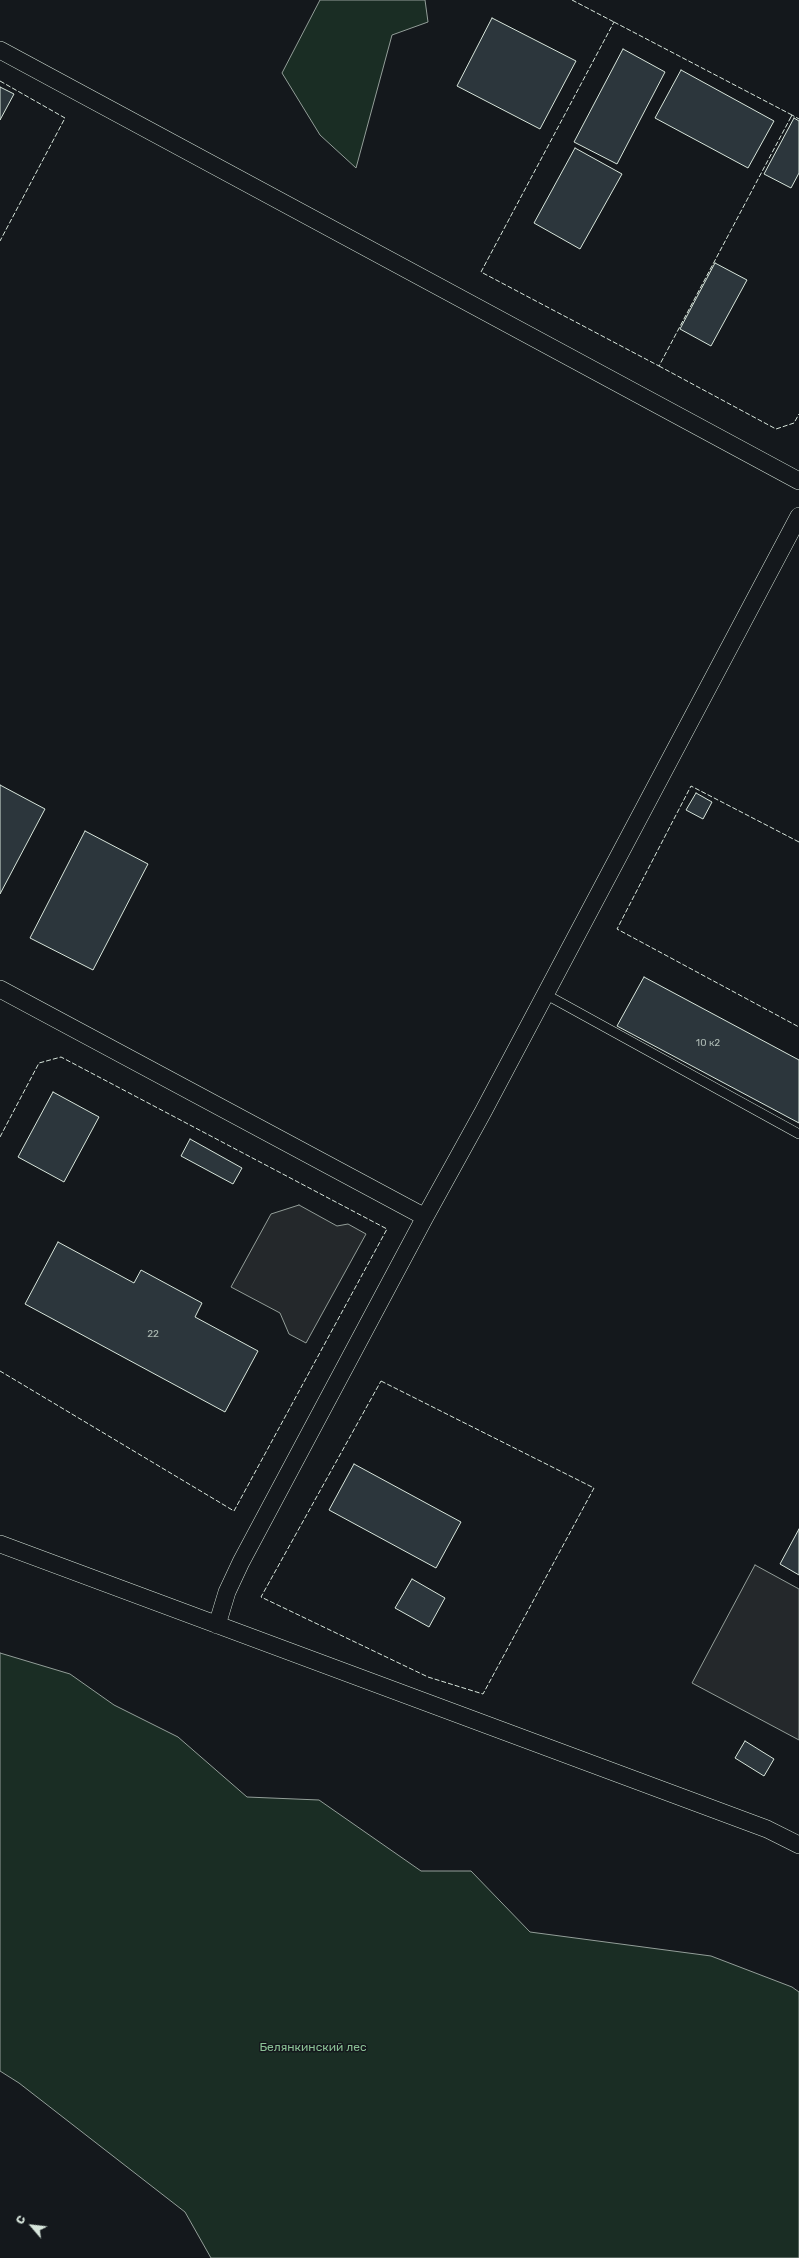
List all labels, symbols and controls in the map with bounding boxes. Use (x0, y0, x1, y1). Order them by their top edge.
house number: 10 к2 (696, 1037, 720, 1049)
house number: 22 (147, 1328, 159, 1340)
park label: Белянкинский лес (259, 2041, 367, 2055)
north arrow (12, 2206, 52, 2246)
text: С (13, 2214, 29, 2227)

